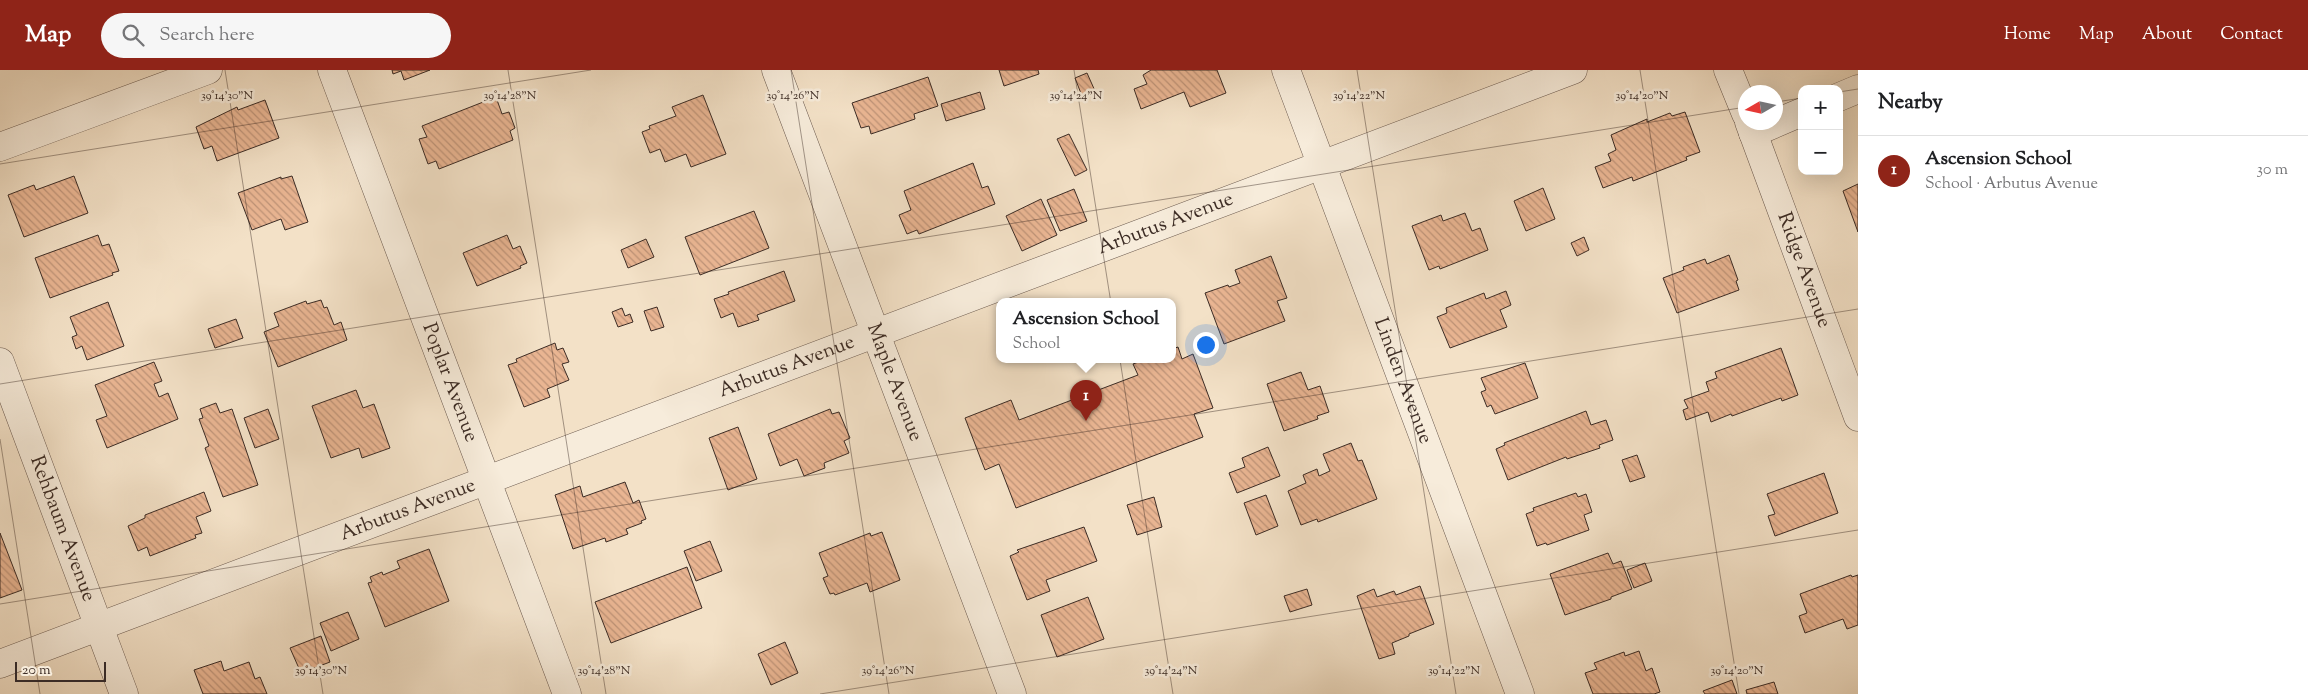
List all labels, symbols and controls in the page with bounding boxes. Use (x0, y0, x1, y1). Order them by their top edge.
search box (101, 13, 451, 58)
text: Map (25, 18, 71, 52)
icon: search (119, 21, 147, 49)
text: Search here (159, 22, 255, 49)
text: Home (2004, 22, 2051, 48)
text: Map (2079, 22, 2114, 48)
text: About (2142, 22, 2192, 48)
text: Contact (2220, 22, 2283, 48)
north arrow (1738, 85, 1783, 130)
map controls (1798, 85, 1843, 175)
button: + (1798, 85, 1843, 130)
text: 39°14'30"N (201, 87, 253, 105)
text: 39°14'28"N (484, 87, 537, 105)
text: 39°14'26"N (767, 87, 820, 105)
text: 39°14'24"N (1050, 87, 1103, 105)
text: 39°14'22"N (1333, 87, 1386, 105)
text: 39°14'20"N (1616, 87, 1669, 105)
text: Nearby (1878, 88, 1943, 118)
button: − (1798, 130, 1843, 175)
text: Ascension School (1925, 146, 2072, 173)
text: 1 (1891, 159, 1897, 182)
text: 30 m (2257, 159, 2288, 182)
text: School · Arbutus Avenue (1925, 173, 2098, 196)
street label: Arbutus Avenue (1094, 185, 1238, 263)
street label: Ridge Avenue (1769, 208, 1838, 332)
popup (996, 298, 1176, 363)
text: Ascension School (1013, 306, 1159, 333)
street label: Linden Avenue (1366, 314, 1439, 448)
street label: Poplar Avenue (414, 319, 485, 446)
street label: Maple Avenue (859, 319, 930, 446)
street label: Arbutus Avenue (715, 328, 859, 406)
your location (1193, 332, 1219, 358)
text: School (1013, 333, 1060, 356)
pin: 1 (1070, 380, 1102, 421)
street label: Rehbaum Avenue (22, 452, 103, 606)
street label: Arbutus Avenue (336, 471, 480, 549)
scale bar (15, 659, 106, 682)
text: 20 m (22, 661, 51, 681)
text: 39°14'30"N (295, 662, 347, 680)
text: 39°14'28"N (578, 662, 631, 680)
text: 39°14'26"N (862, 662, 915, 680)
text: 39°14'24"N (1145, 662, 1198, 680)
text: 39°14'22"N (1428, 662, 1481, 680)
text: 39°14'20"N (1711, 662, 1764, 680)

